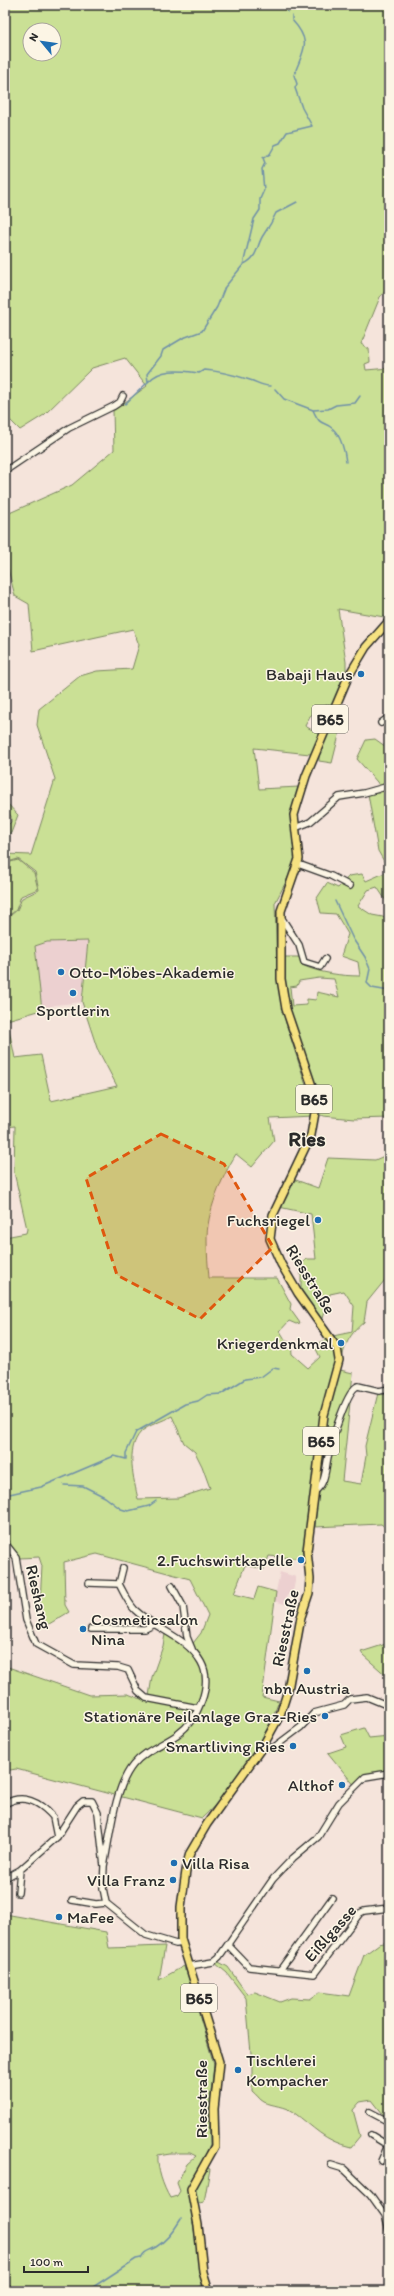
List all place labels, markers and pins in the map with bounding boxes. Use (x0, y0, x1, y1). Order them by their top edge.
place label: Babaji Haus (266, 664, 353, 684)
marker: Babaji Haus (356, 669, 366, 679)
place label: Otto-Möbes-Akademie (69, 962, 234, 982)
marker: Otto-Möbes-Akademie (56, 967, 66, 977)
marker: Sportlerin (68, 988, 78, 998)
place label: Sportlerin (36, 1000, 110, 1020)
place label: Fuchsriegel (227, 1210, 310, 1230)
marker: Fuchsriegel (313, 1215, 323, 1225)
place label: Kriegerdenkmal (217, 1333, 333, 1353)
marker: Kriegerdenkmal (336, 1338, 346, 1348)
place label: 2.Fuchswirtkapelle (157, 1550, 293, 1570)
marker: 2.Fuchswirtkapelle (296, 1555, 306, 1565)
place label: Cosmeticsalon Nina (91, 1609, 199, 1649)
marker: Cosmeticsalon Nina (78, 1624, 88, 1634)
marker: nbn Austria (302, 1666, 312, 1676)
place label: nbn Austria (264, 1678, 350, 1698)
place label: Stationäre Peilanlage Graz-Ries (84, 1706, 317, 1726)
marker: Stationäre Peilanlage Graz-Ries (320, 1711, 330, 1721)
place label: Smartliving Ries (166, 1736, 285, 1756)
marker: Smartliving Ries (288, 1741, 298, 1751)
place label: Althof (288, 1775, 335, 1795)
marker: Althof (337, 1780, 347, 1790)
place label: Villa Risa (182, 1853, 250, 1873)
marker: Villa Risa (169, 1858, 179, 1868)
place label: Villa Franz (87, 1870, 165, 1890)
marker: Villa Franz (168, 1875, 178, 1885)
place label: MaFee (67, 1907, 114, 1927)
marker: MaFee (54, 1912, 64, 1922)
place label: Tischlerei Kompacher (246, 2050, 329, 2090)
marker: Tischlerei Kompacher (233, 2065, 243, 2075)

